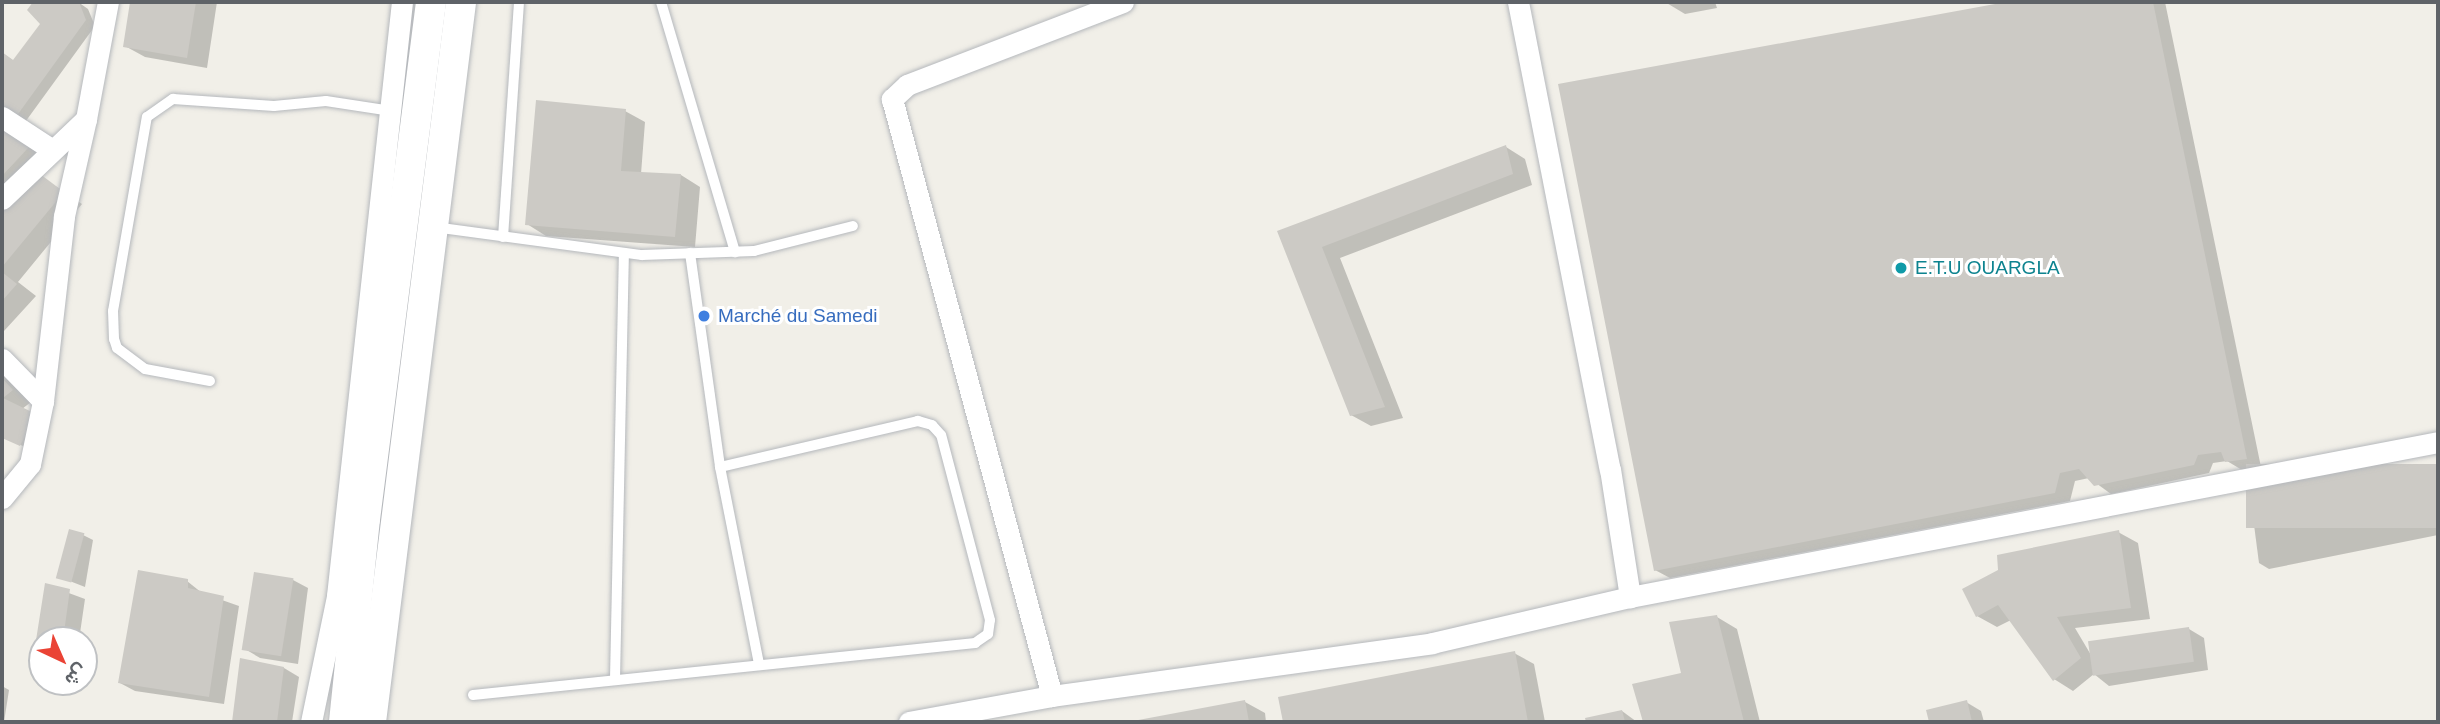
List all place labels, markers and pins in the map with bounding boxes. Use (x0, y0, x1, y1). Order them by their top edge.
place label: E.T.U OUARGLA (1915, 257, 2060, 279)
marker: E.T.U OUARGLA (1893, 260, 1909, 276)
place label: Marché du Samedi (718, 305, 877, 327)
marker: Marché du Samedi (696, 308, 712, 324)

